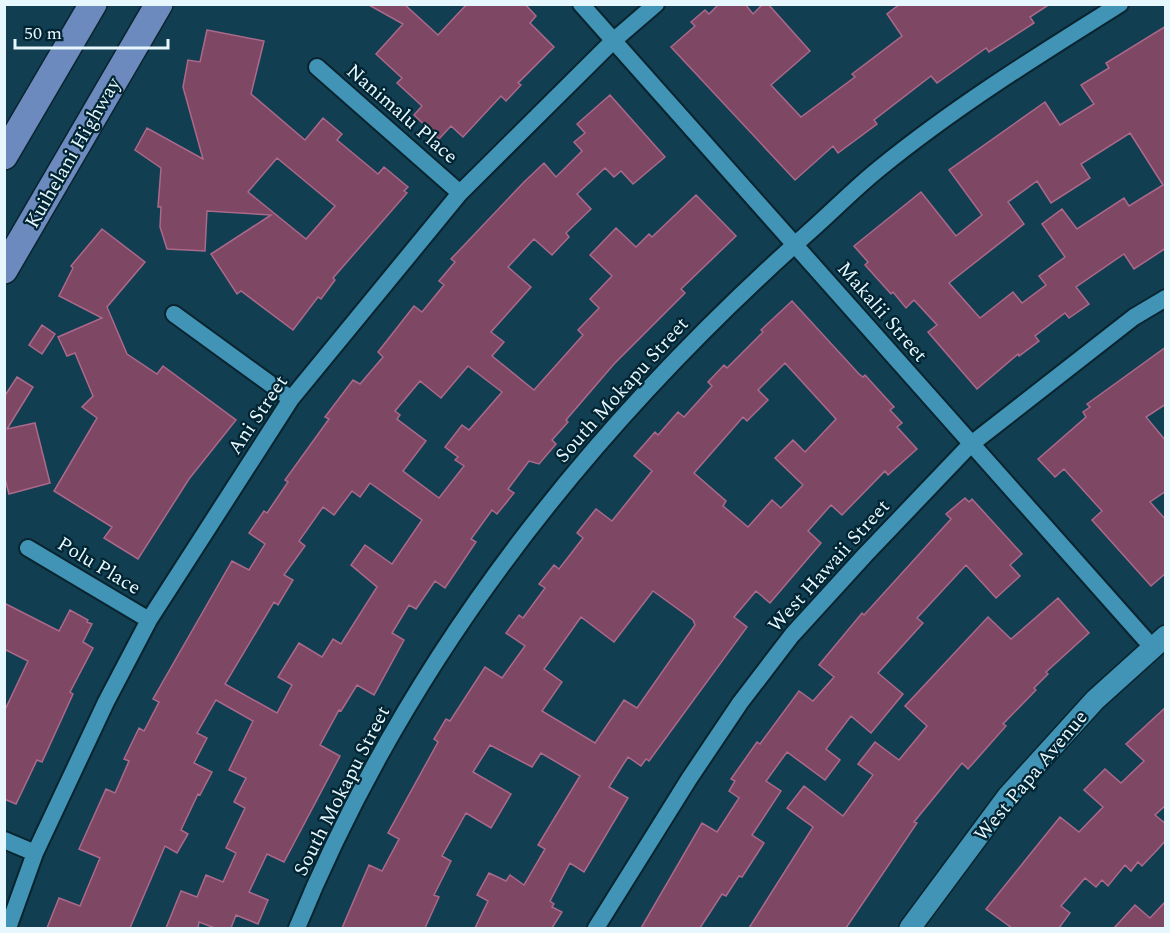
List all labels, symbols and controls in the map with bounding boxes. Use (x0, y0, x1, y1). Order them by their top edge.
scale bar (15, 12, 168, 50)
text: 50 m (24, 20, 62, 47)
street label: Nanimalu Place (339, 57, 465, 171)
street label: Kuihelani Highway (18, 71, 129, 234)
street label: Makalii Street (830, 255, 934, 369)
street label: South Mokapu Street (548, 310, 696, 470)
street label: Ani Street (220, 369, 296, 461)
street label: West Hawaii Street (761, 493, 897, 639)
street label: Polu Place (51, 529, 147, 603)
street label: South Mokapu Street (286, 701, 398, 881)
street label: West Papa Avenue (967, 704, 1095, 848)

